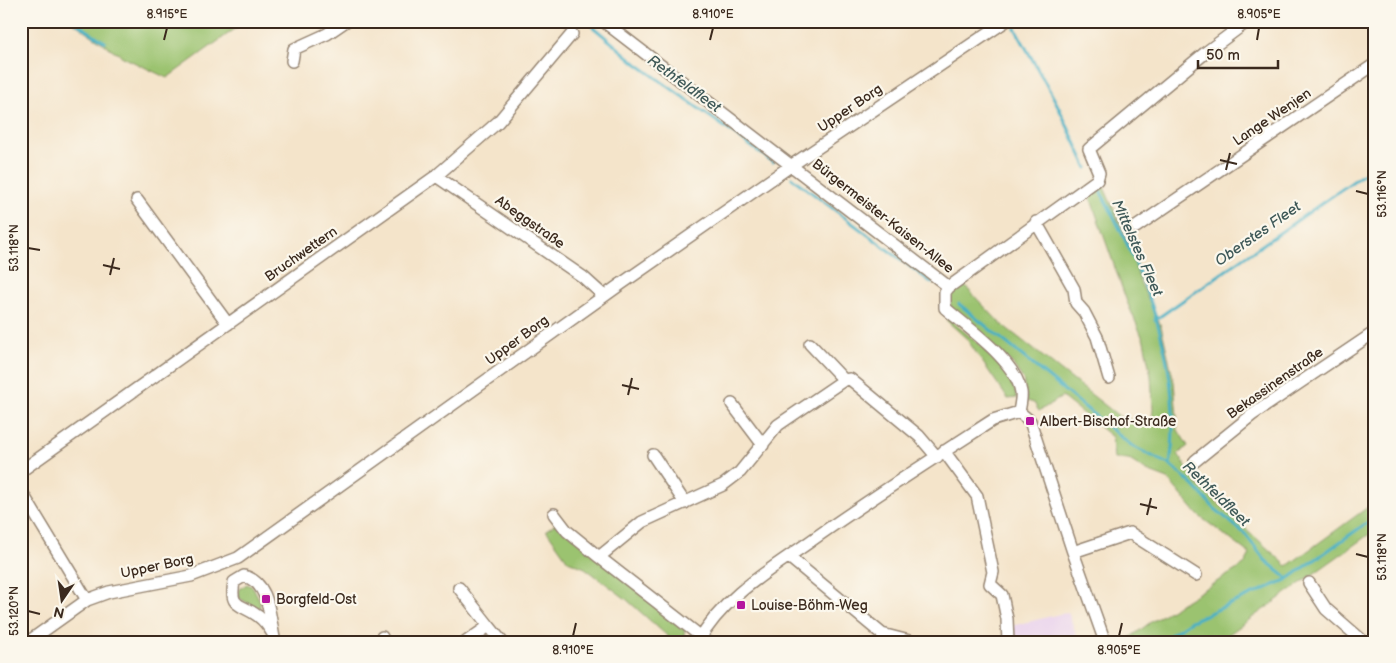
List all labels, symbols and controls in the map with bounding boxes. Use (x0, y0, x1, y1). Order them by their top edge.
text: 8.915°E (146, 7, 188, 22)
text: 8.910°E (692, 7, 734, 22)
text: 8.905°E (1237, 7, 1281, 22)
scale bar (1198, 38, 1278, 70)
text: 50 m (1206, 46, 1240, 65)
water label: Rethfeldfleet (644, 51, 725, 117)
street label: Upper Borg (815, 80, 885, 136)
street label: Lange Wenjen (1230, 85, 1314, 149)
street label: Bürgermeister-Kaisen-Allee (809, 155, 957, 277)
text: 53.116°N (1375, 170, 1390, 218)
street label: Abeggstraße (492, 192, 568, 252)
water label: Mittelstes Fleet (1107, 197, 1167, 300)
water label: Oberstes Fleet (1211, 197, 1305, 271)
street label: Bruchwettern (261, 223, 341, 285)
text: 53.118°N (7, 224, 22, 272)
street label: Upper Borg (482, 311, 552, 369)
street label: Bekassinenstraße (1224, 343, 1326, 423)
place label: Albert-Bischof-Straße (1040, 413, 1176, 430)
marker: Albert-Bischof-Straße (1024, 415, 1036, 427)
water label: Rethfeldfleet (1178, 457, 1254, 531)
text: 53.118°N (1375, 533, 1390, 581)
street label: Upper Borg (119, 550, 195, 582)
north arrow (38, 576, 88, 626)
text: 53.120°N (7, 586, 22, 636)
place label: Borgfeld-Ost (276, 591, 357, 608)
marker: Borgfeld-Ost (260, 593, 272, 605)
place label: Louise-Böhm-Weg (751, 597, 868, 614)
marker: Louise-Böhm-Weg (735, 599, 747, 611)
text: N (52, 603, 66, 622)
text: 8.910°E (552, 643, 594, 658)
text: 8.905°E (1097, 643, 1141, 658)

